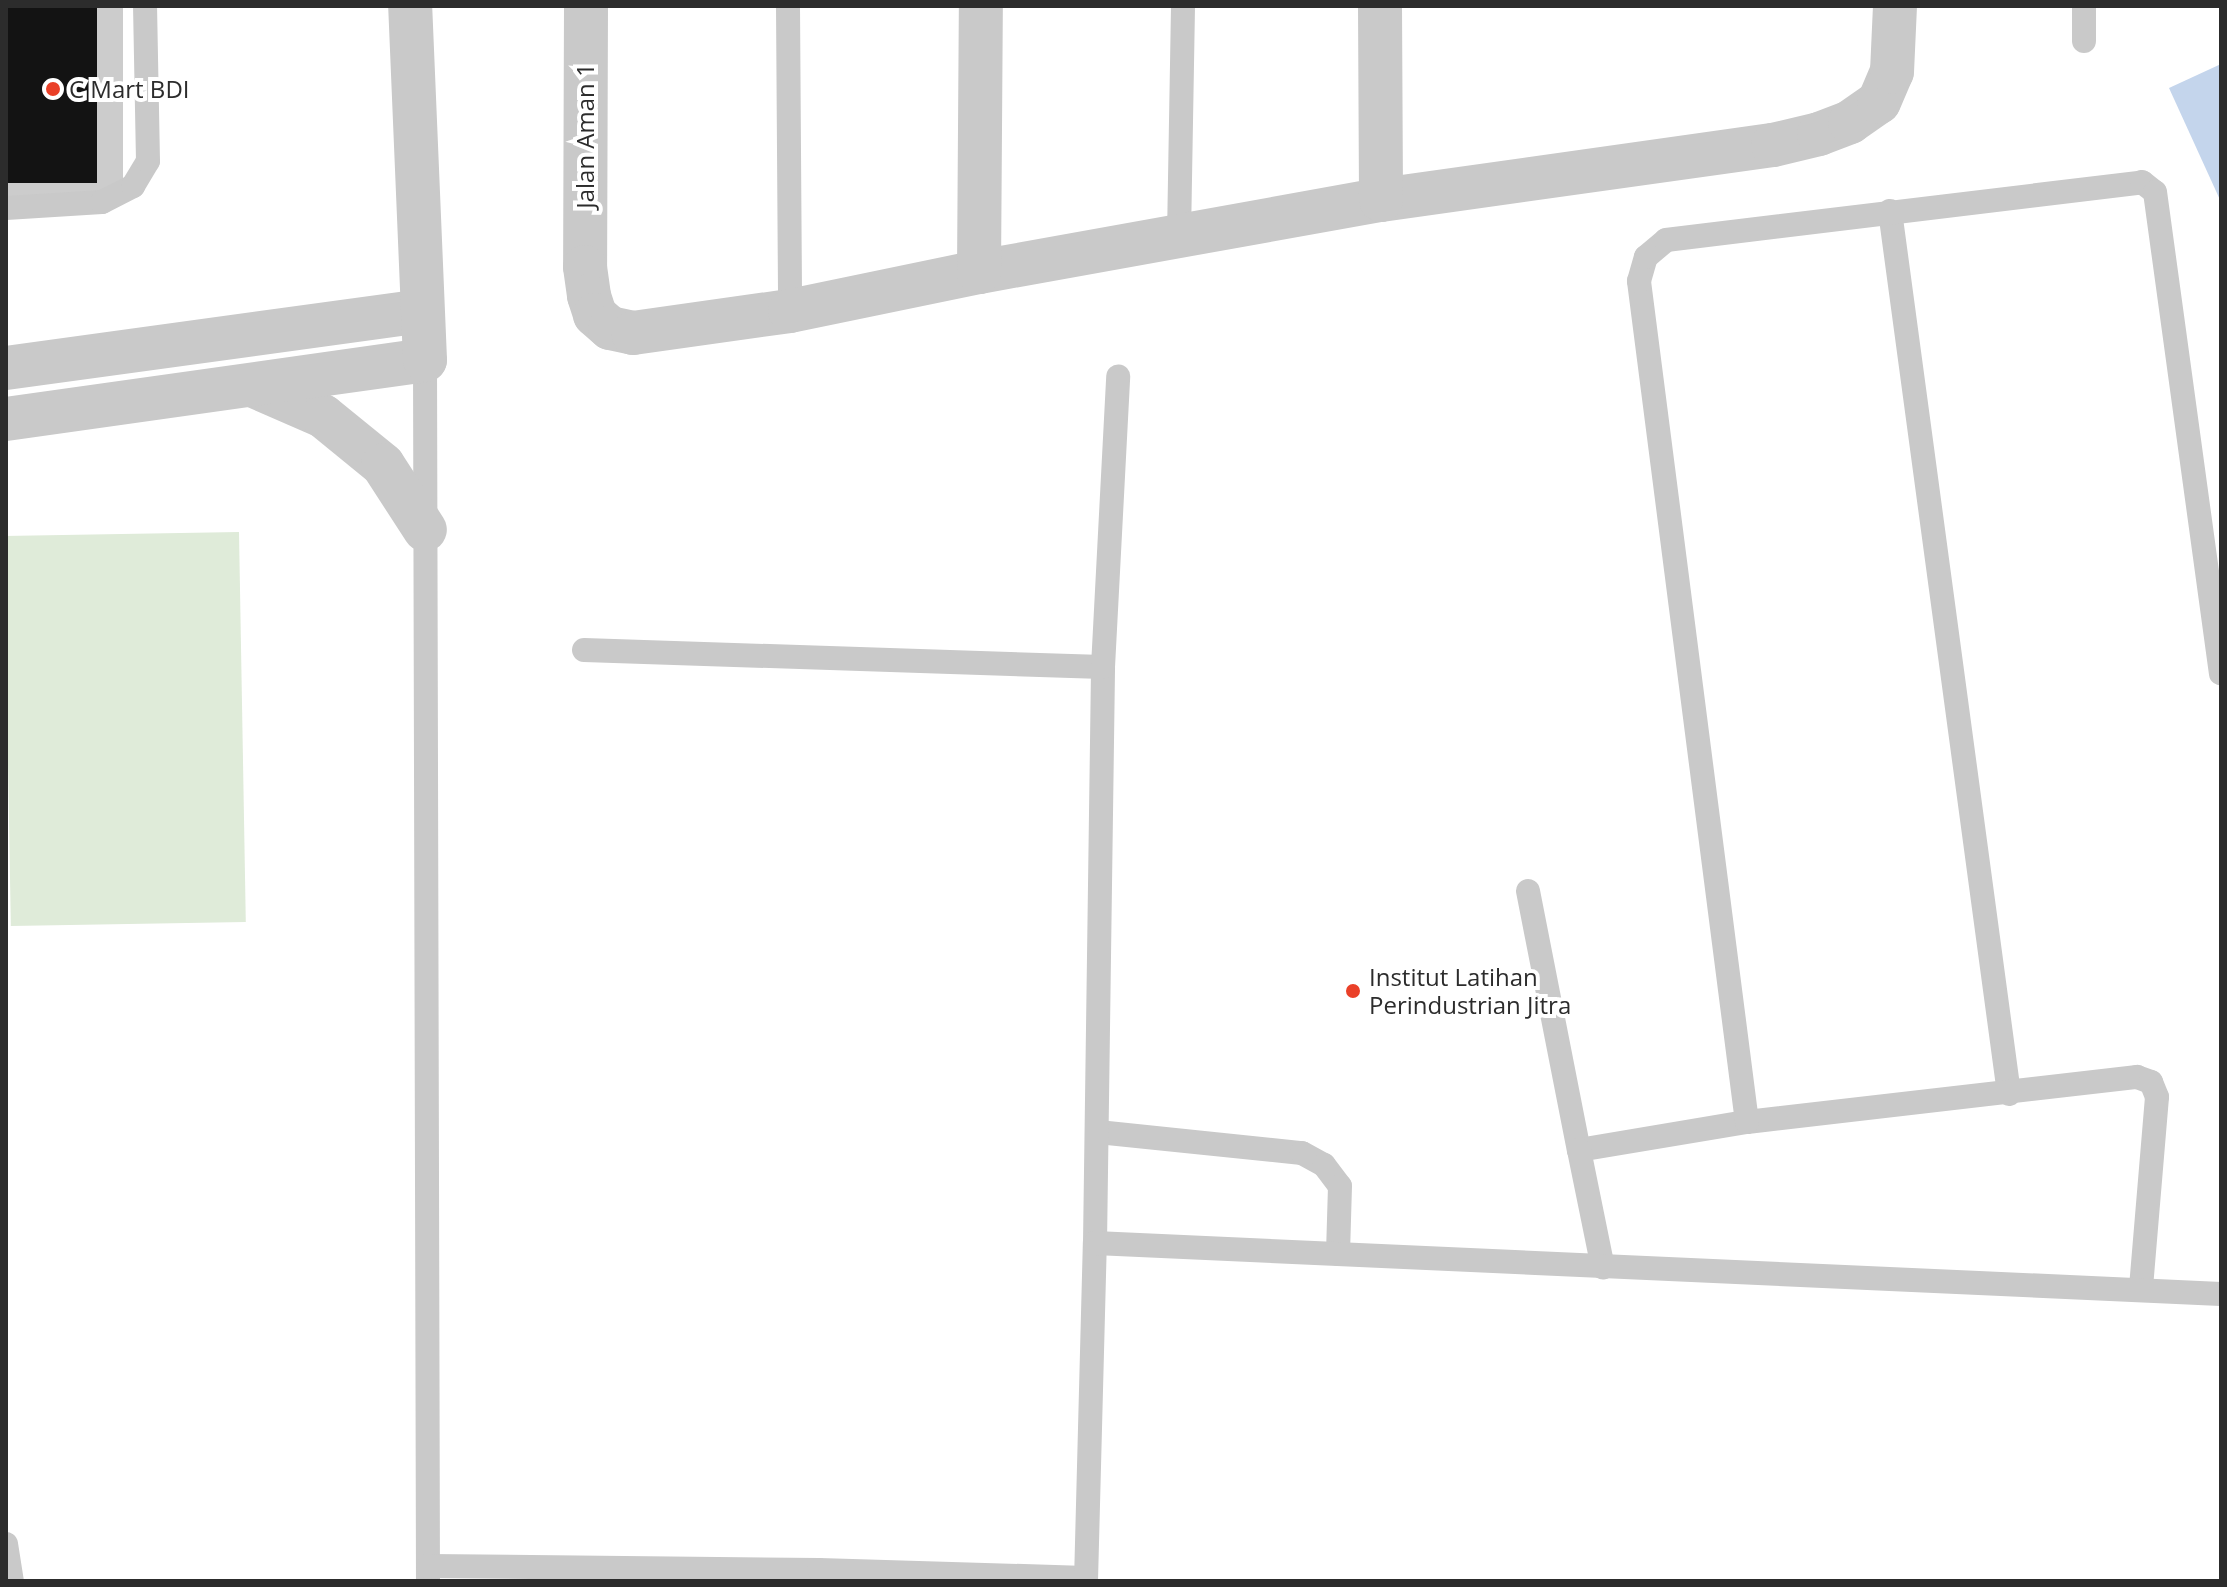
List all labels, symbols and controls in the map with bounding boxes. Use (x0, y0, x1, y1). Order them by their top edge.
street label: Jalan Aman 1 (571, 63, 599, 209)
place label: C Mart BDI (69, 75, 189, 103)
marker: C Mart BDI (44, 80, 62, 98)
place label: Institut Latihan Perindustrian Jitra (1369, 963, 1571, 1019)
marker: Institut Latihan Perindustrian Jitra (1344, 982, 1362, 1000)

